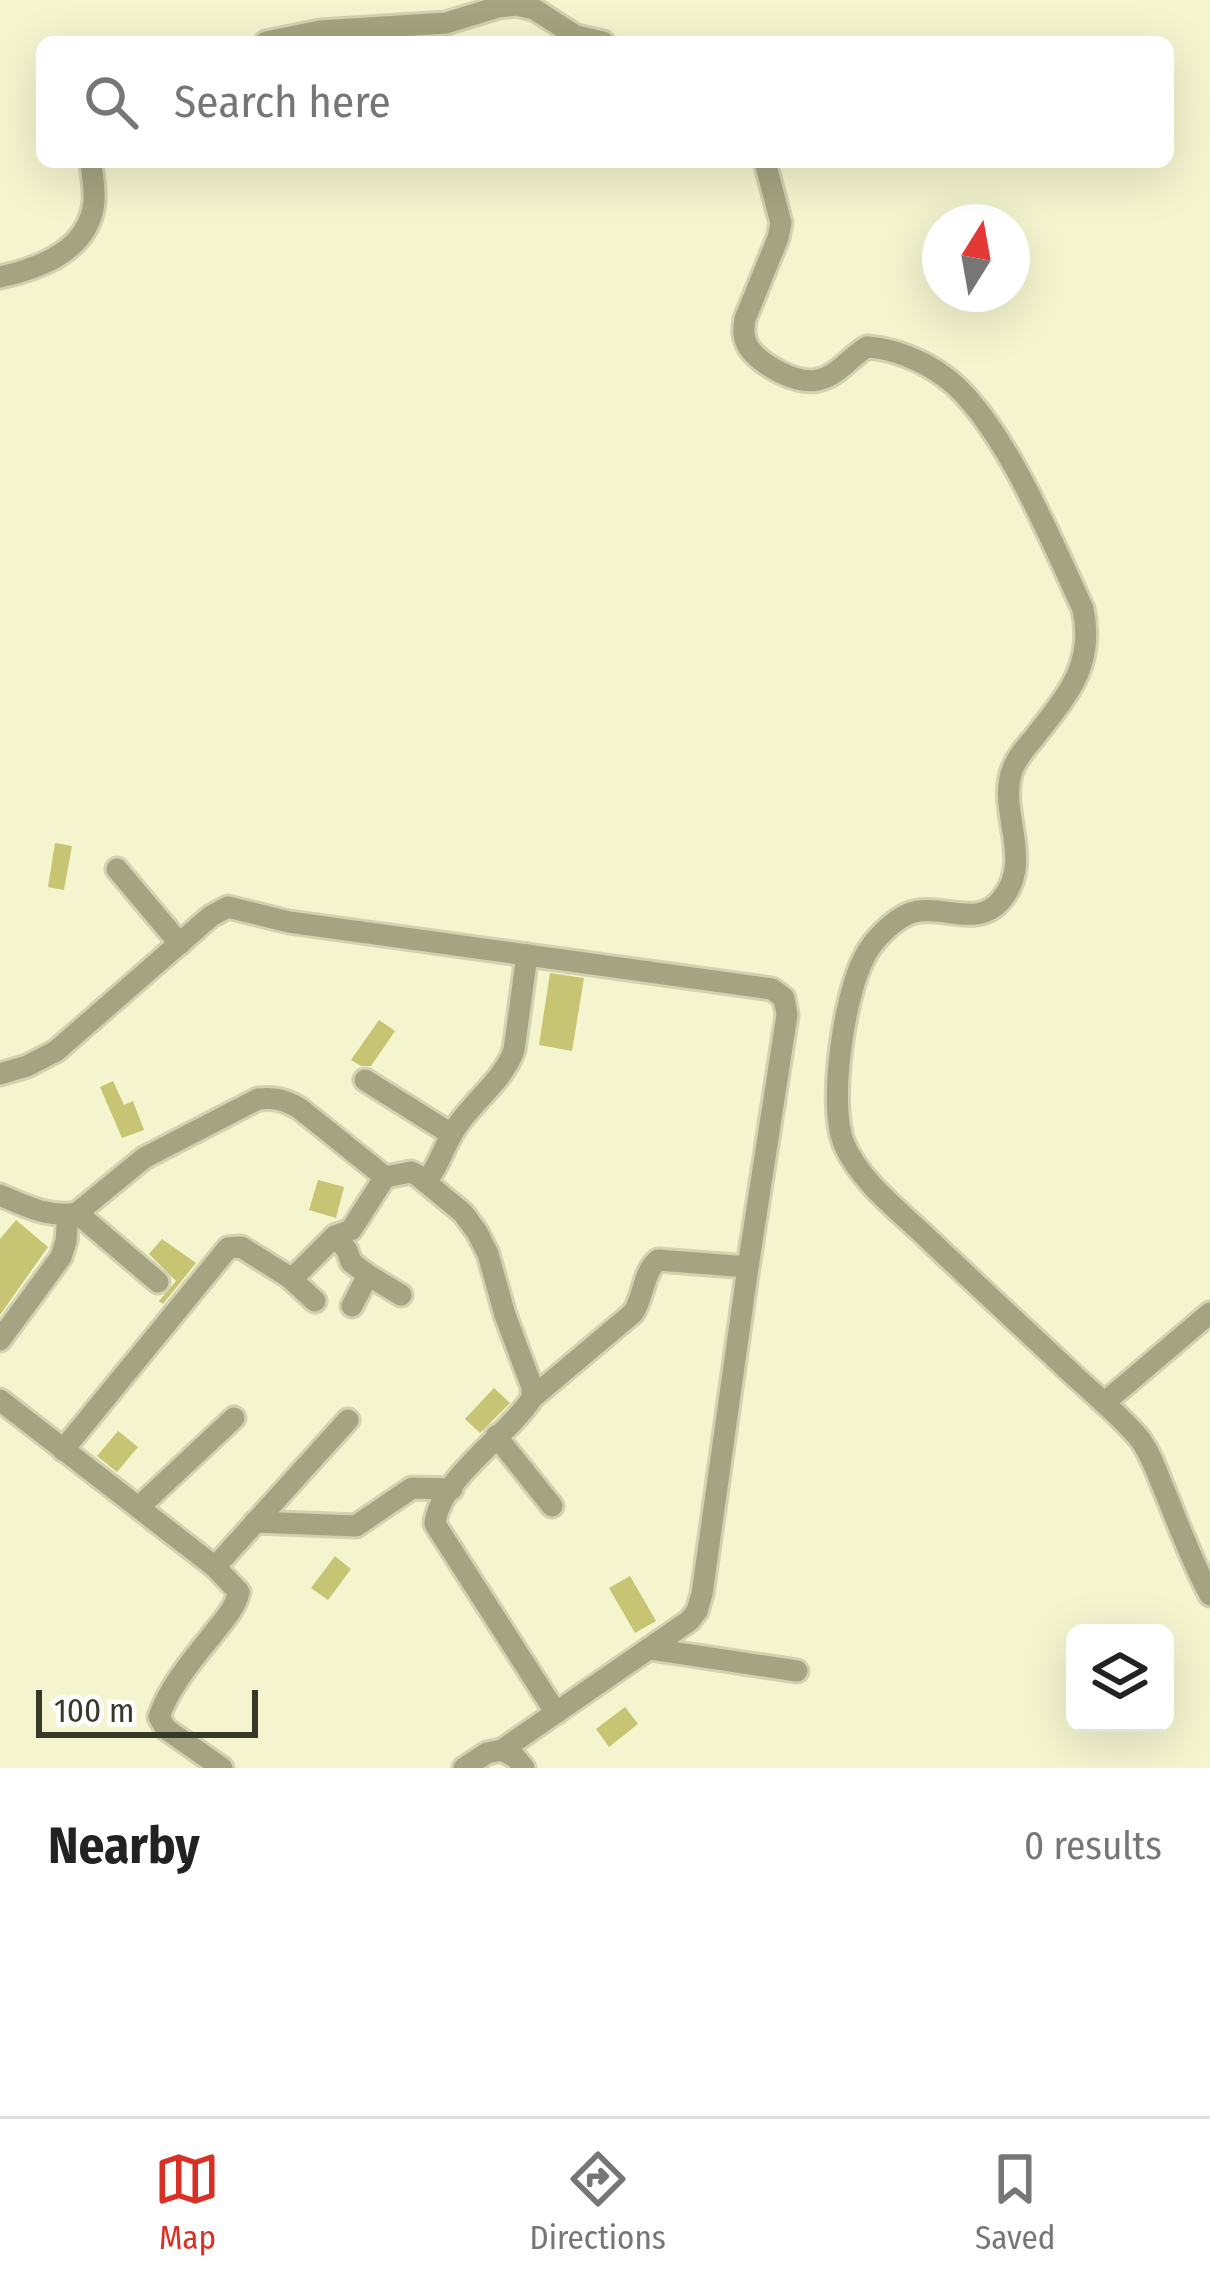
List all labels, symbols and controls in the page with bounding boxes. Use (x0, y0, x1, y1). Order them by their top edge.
search box (36, 36, 1174, 168)
icon: search (78, 69, 144, 135)
text: Search here (174, 75, 391, 129)
north arrow (922, 204, 1030, 312)
map controls (1066, 1624, 1174, 1732)
button: layers (1066, 1624, 1174, 1732)
scale bar (36, 1684, 258, 1737)
text: 100 m (54, 1691, 134, 1731)
text: Nearby (48, 1815, 200, 1877)
text: 0 results (1024, 1823, 1162, 1869)
tab: Map (154, 2146, 220, 2258)
tab: Directions (529, 2146, 666, 2258)
tab: Saved (975, 2146, 1055, 2258)

